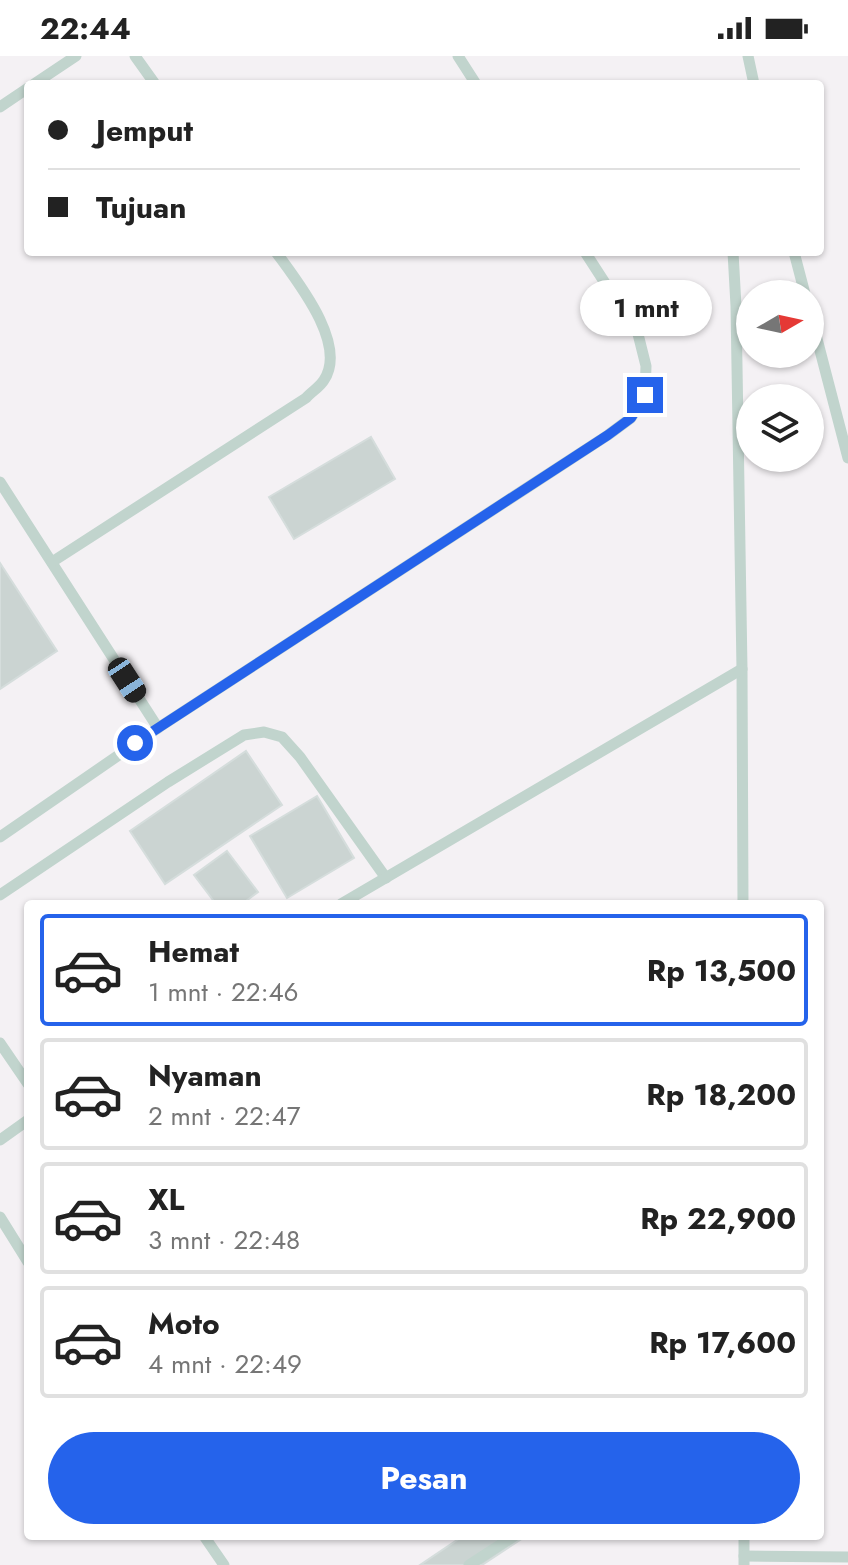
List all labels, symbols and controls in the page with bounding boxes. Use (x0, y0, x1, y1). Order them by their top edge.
text: 22:44 (40, 7, 131, 50)
text: Jemput (96, 109, 193, 152)
text: Tujuan (96, 186, 187, 229)
callout: 1 mnt (579, 279, 711, 335)
north arrow (736, 280, 824, 368)
map controls (736, 280, 824, 472)
text: 1 mnt (613, 289, 679, 327)
route end (627, 377, 663, 413)
button: layers (736, 384, 824, 472)
car (104, 653, 150, 707)
route start (117, 725, 153, 761)
text: Hemat (148, 930, 239, 973)
icon: car (52, 934, 124, 1006)
text: Rp 13,500 (647, 949, 796, 992)
text: 1 mnt · 22:46 (148, 973, 299, 1011)
text: Nyaman (148, 1054, 262, 1097)
icon: car (52, 1058, 124, 1130)
text: Rp 18,200 (646, 1073, 796, 1116)
text: 2 mnt · 22:47 (148, 1097, 300, 1135)
text: XL (148, 1178, 184, 1221)
icon: car (52, 1182, 124, 1254)
text: Rp 22,900 (640, 1197, 796, 1240)
text: 3 mnt · 22:48 (148, 1221, 300, 1259)
text: Moto (148, 1302, 220, 1345)
icon: car (52, 1306, 124, 1378)
text: Rp 17,600 (649, 1321, 796, 1364)
text: 4 mnt · 22:49 (148, 1345, 302, 1383)
button: Pesan (48, 1432, 800, 1524)

